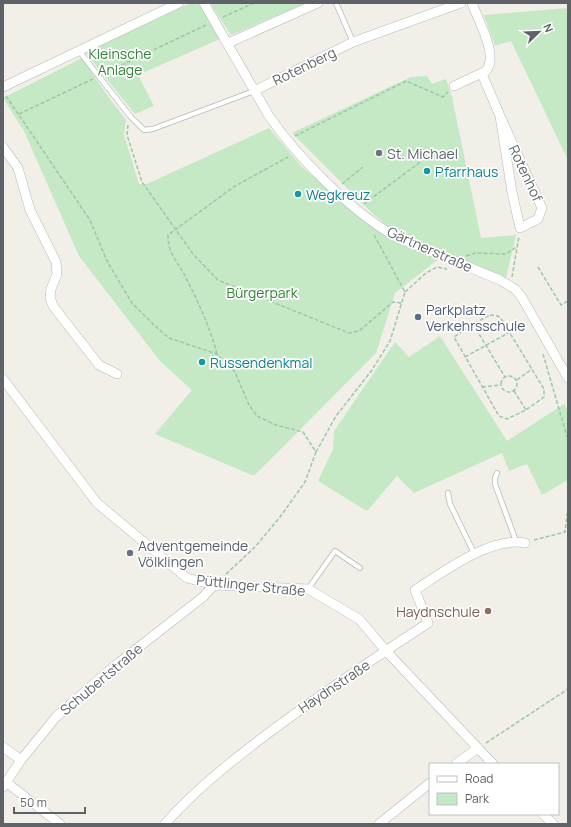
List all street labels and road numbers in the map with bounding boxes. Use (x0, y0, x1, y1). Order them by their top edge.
street label: Rotenberg (269, 43, 339, 89)
street label: Rotenhof (505, 142, 547, 204)
street label: Gärtnerstraße (384, 222, 476, 276)
street label: Püttlinger Straße (195, 570, 307, 600)
street label: Schubertstraße (56, 639, 146, 719)
street label: Haydnstraße (294, 655, 374, 717)

